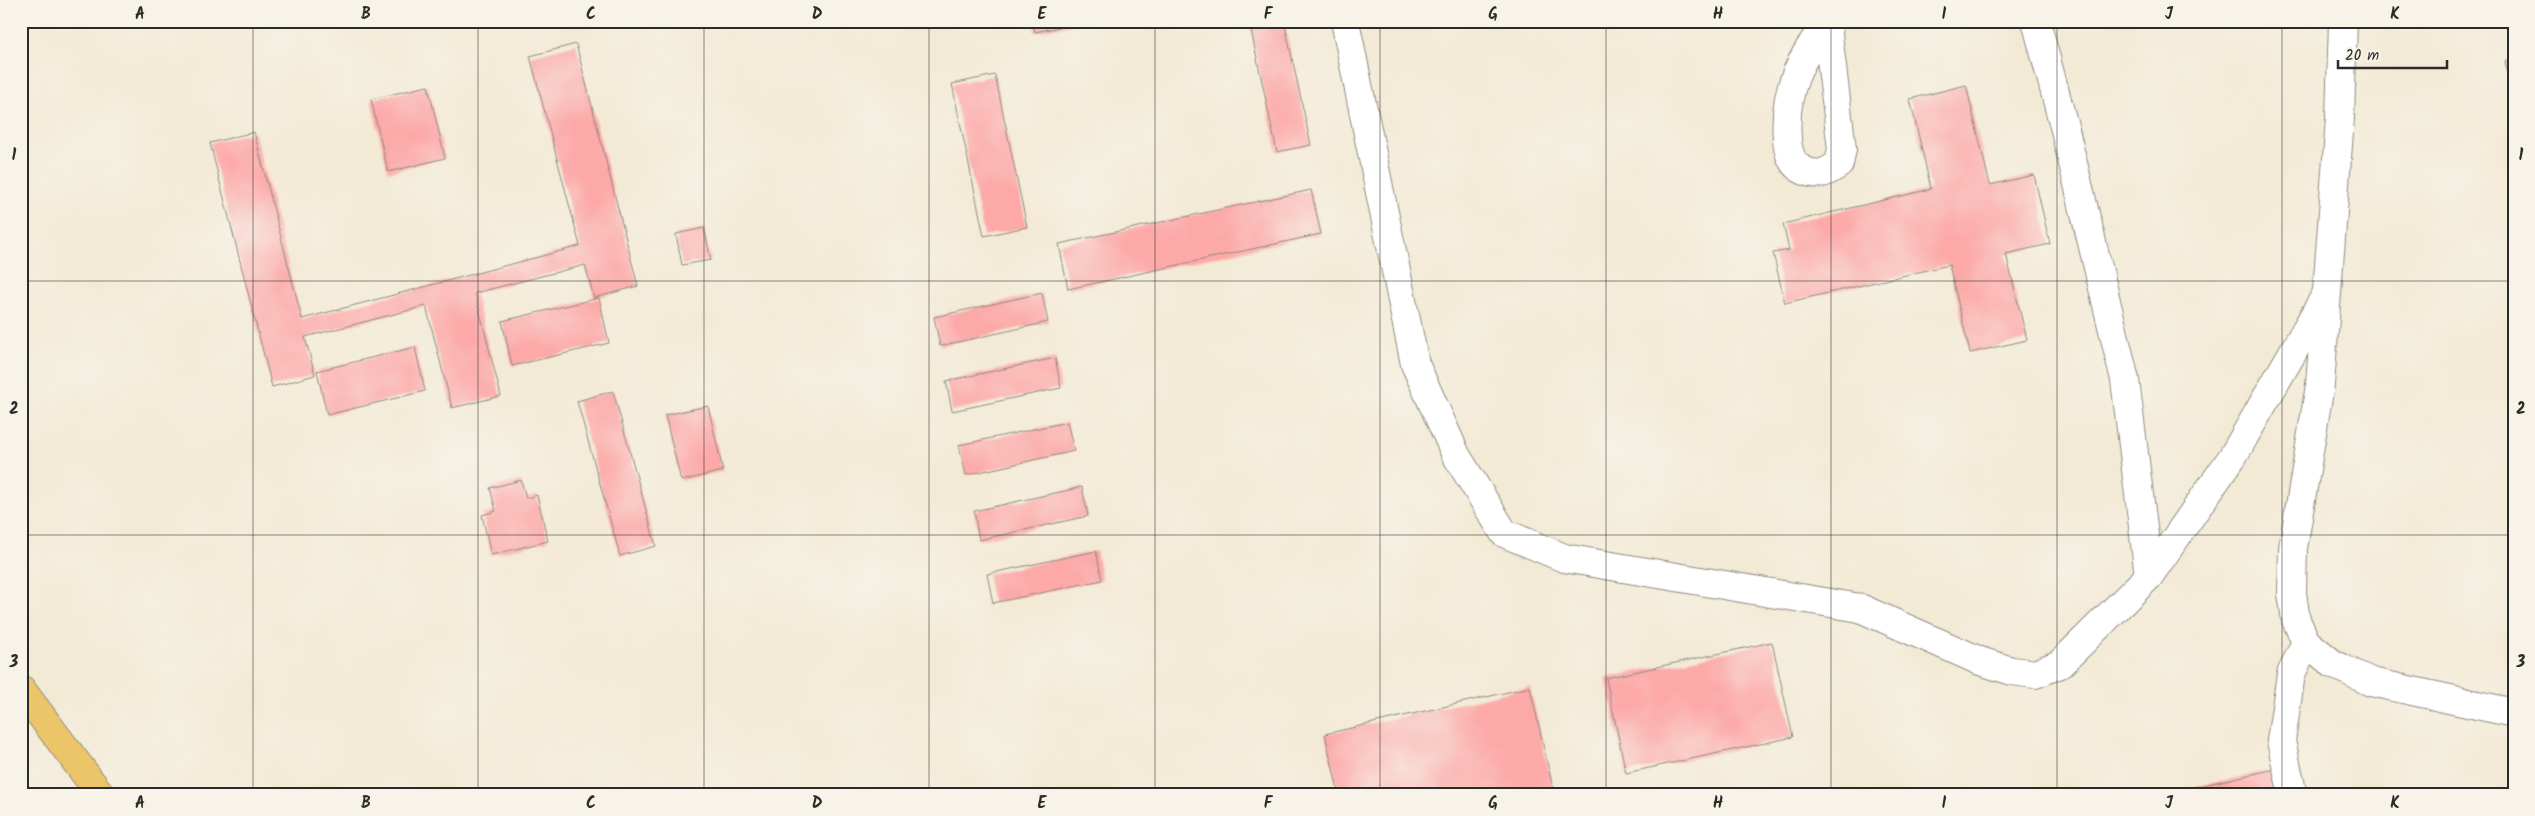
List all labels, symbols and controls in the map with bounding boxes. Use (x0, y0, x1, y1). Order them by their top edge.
text: A (135, 2, 145, 27)
text: B (361, 2, 371, 27)
text: C (586, 2, 596, 27)
text: D (812, 2, 823, 27)
text: E (1038, 2, 1048, 27)
text: F (1264, 2, 1274, 27)
text: G (1488, 2, 1498, 27)
text: H (1713, 2, 1723, 27)
text: I (1942, 2, 1947, 27)
text: J (2165, 2, 2174, 27)
text: K (2390, 2, 2400, 27)
scale bar (2338, 38, 2446, 70)
text: 20 m (2345, 44, 2379, 68)
text: 1 (12, 143, 17, 168)
text: 1 (2519, 143, 2524, 168)
text: 2 (9, 397, 19, 422)
text: 2 (2516, 397, 2526, 422)
text: 3 (9, 650, 19, 675)
text: 3 (2516, 650, 2526, 675)
text: A (135, 791, 145, 816)
text: B (361, 791, 371, 816)
text: C (586, 791, 596, 816)
text: D (812, 791, 823, 816)
text: E (1038, 791, 1048, 816)
text: F (1264, 791, 1274, 816)
text: G (1488, 791, 1498, 816)
text: H (1713, 791, 1723, 816)
text: I (1942, 791, 1947, 816)
text: J (2165, 791, 2174, 816)
text: K (2390, 791, 2400, 816)

